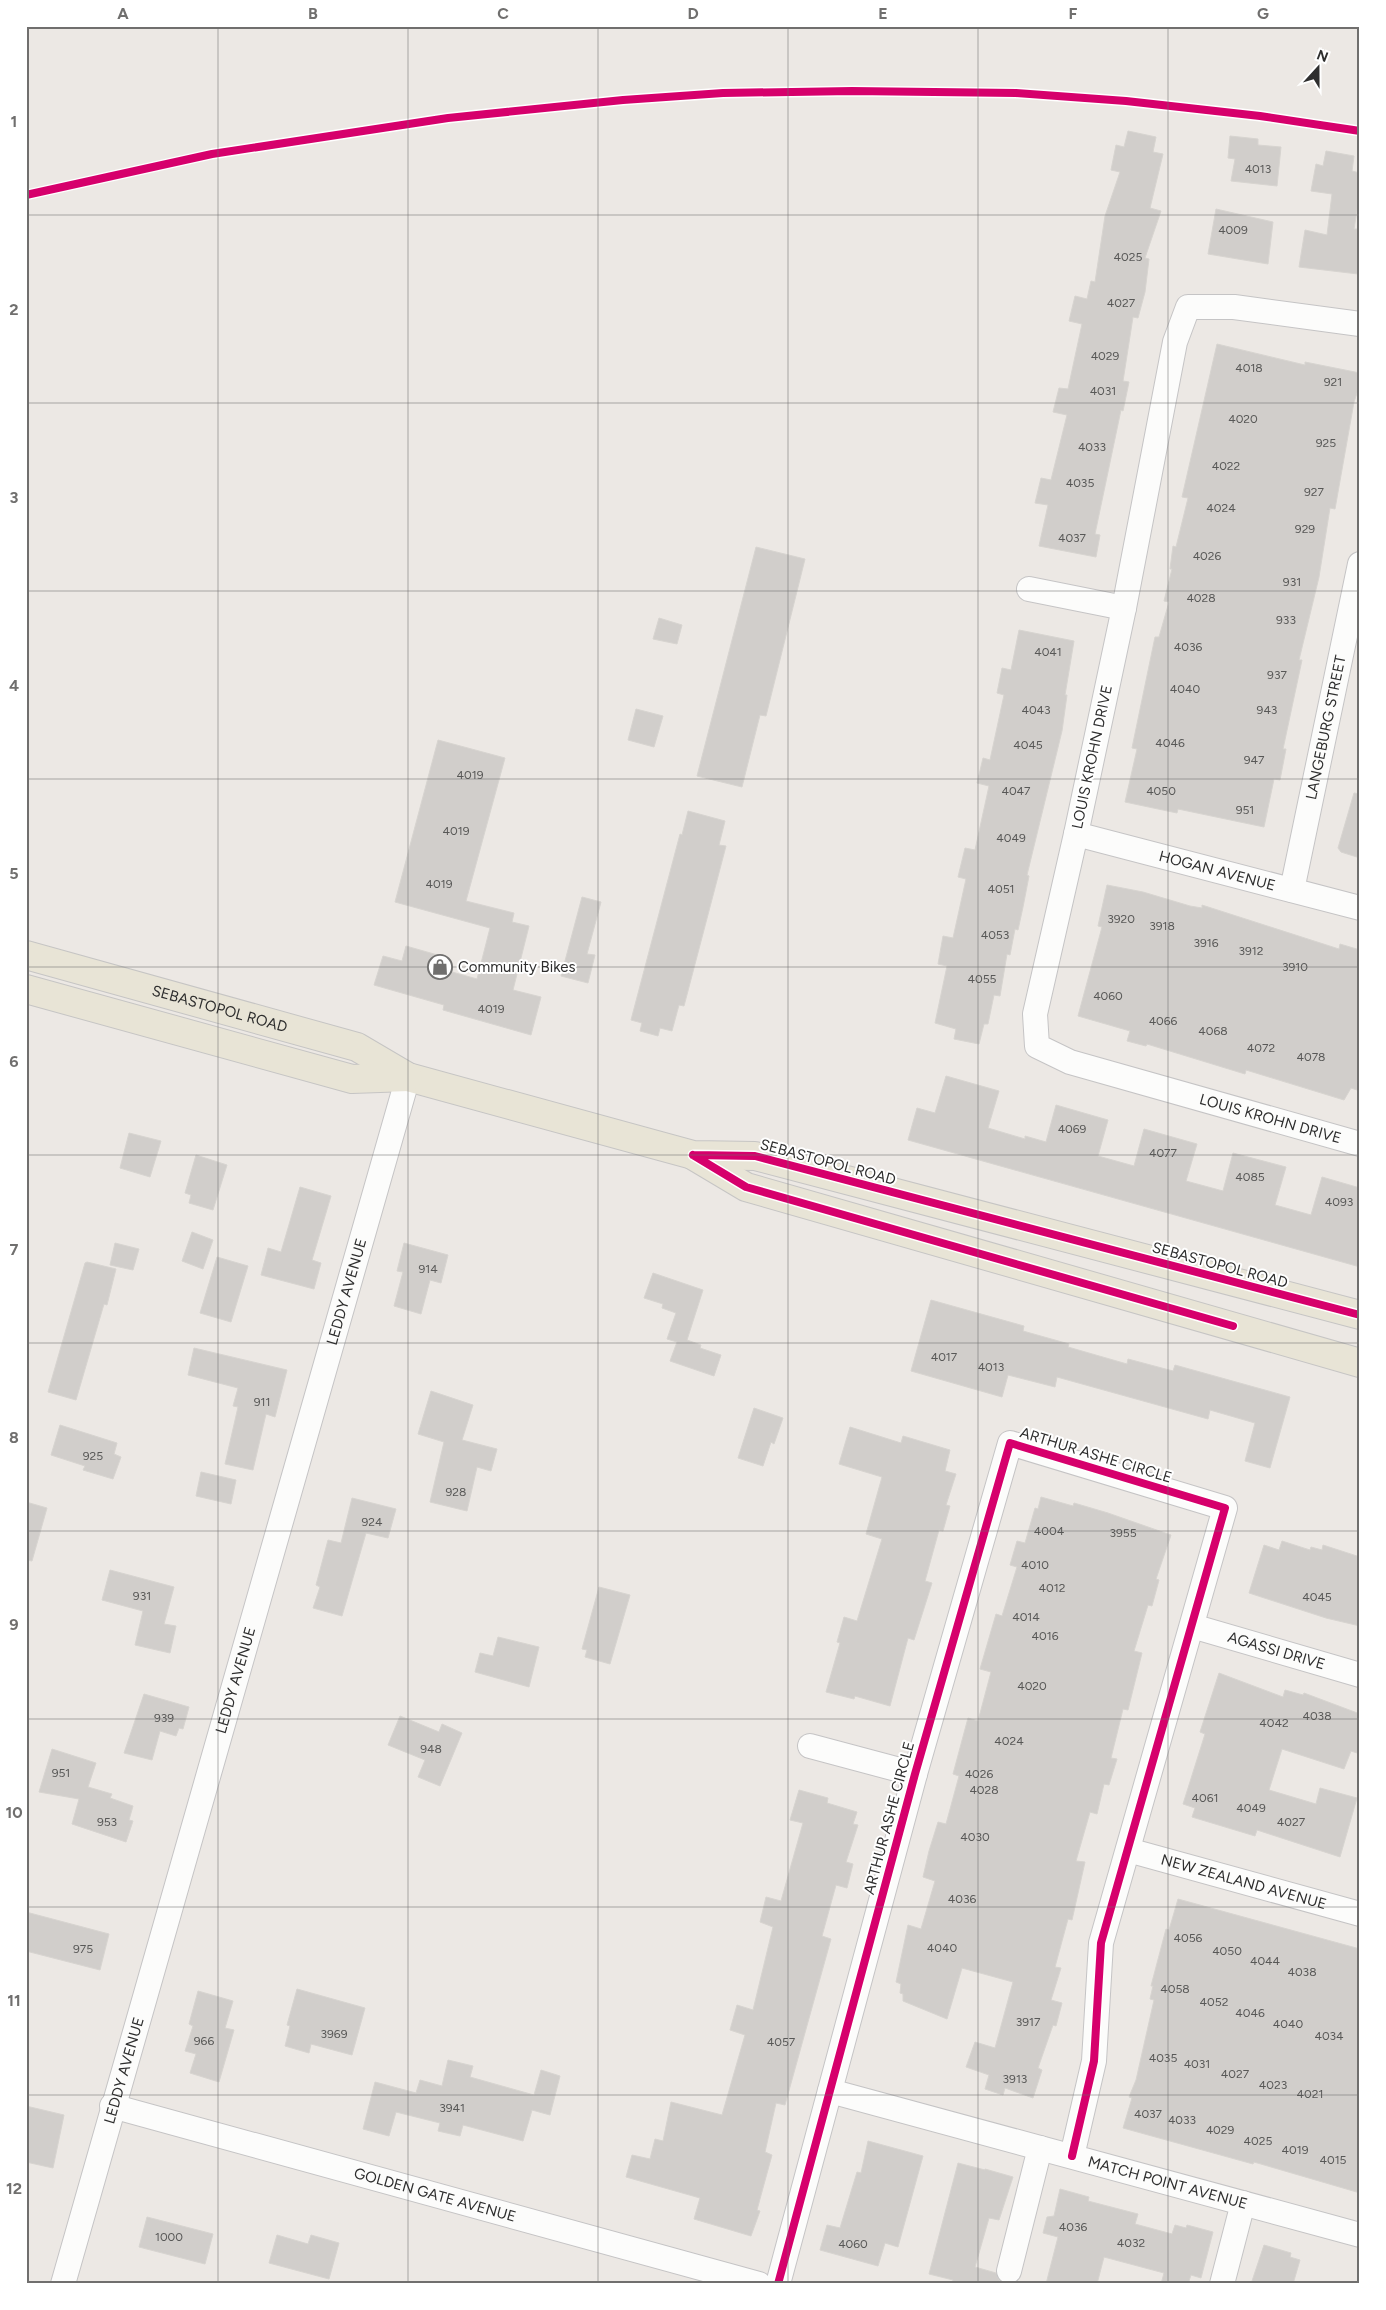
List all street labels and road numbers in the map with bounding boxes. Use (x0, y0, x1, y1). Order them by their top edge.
street label: LANGEBURG STREET (1302, 653, 1350, 801)
street label: LOUIS KROHN DRIVE (1068, 683, 1116, 831)
street label: HOGAN AVENUE (1157, 847, 1277, 895)
street label: SEBASTOPOL ROAD (150, 981, 289, 1036)
street label: LOUIS KROHN DRIVE (1197, 1090, 1343, 1147)
street label: SEBASTOPOL ROAD (758, 1135, 898, 1189)
street label: LEDDY AVENUE (323, 1236, 370, 1347)
street label: SEBASTOPOL ROAD (1150, 1238, 1290, 1292)
street label: ARTHUR ASHE CIRCLE (1018, 1423, 1174, 1487)
street label: LEDDY AVENUE (212, 1625, 259, 1736)
street label: AGASSI DRIVE (1226, 1628, 1327, 1673)
street label: ARTHUR ASHE CIRCLE (860, 1739, 918, 1897)
street label: NEW ZEALAND AVENUE (1159, 1851, 1328, 1913)
street label: LEDDY AVENUE (100, 2015, 148, 2126)
street label: MATCH POINT AVENUE (1086, 2152, 1250, 2213)
street label: GOLDEN GATE AVENUE (352, 2164, 518, 2226)

